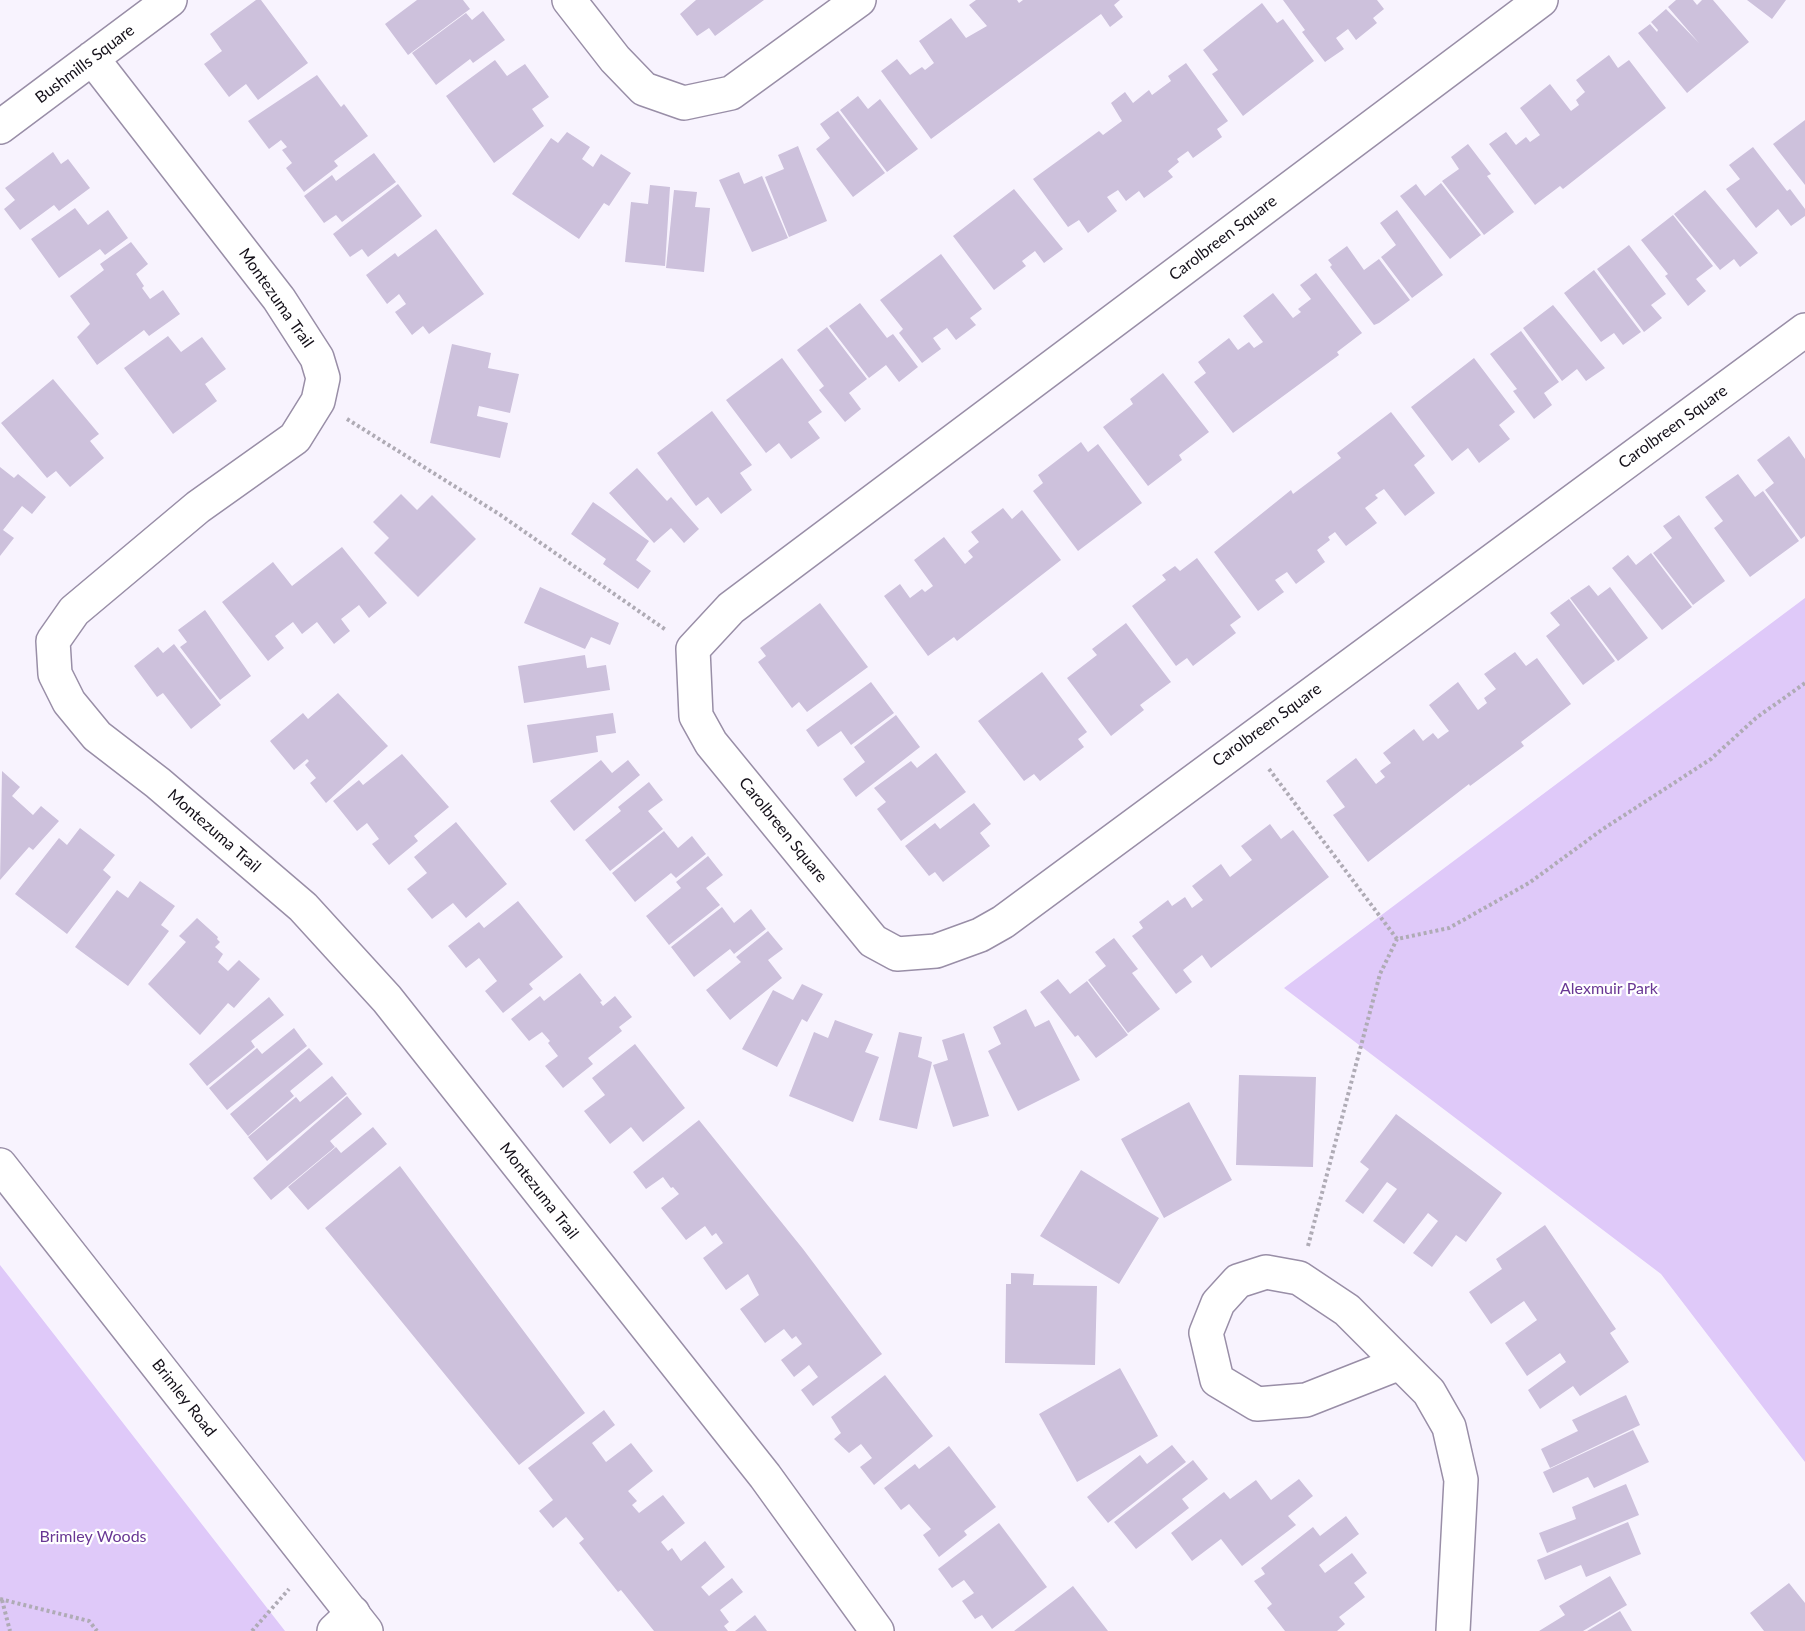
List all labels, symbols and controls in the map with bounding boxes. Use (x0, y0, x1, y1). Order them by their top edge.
street label: Bushmills Square (32, 21, 138, 107)
street label: Carolbreen Square (1165, 191, 1281, 285)
street label: Montezuma Trail (235, 245, 317, 351)
street label: Carolbreen Square (1615, 381, 1731, 473)
street label: Carolbreen Square (1209, 679, 1325, 771)
street label: Carolbreen Square (735, 774, 831, 886)
street label: Montezuma Trail (164, 785, 264, 877)
park label: Alexmuir Park (1560, 979, 1658, 999)
street label: Montezuma Trail (495, 1139, 583, 1243)
street label: Brimley Road (148, 1356, 220, 1440)
park label: Brimley Woods (39, 1527, 147, 1547)

